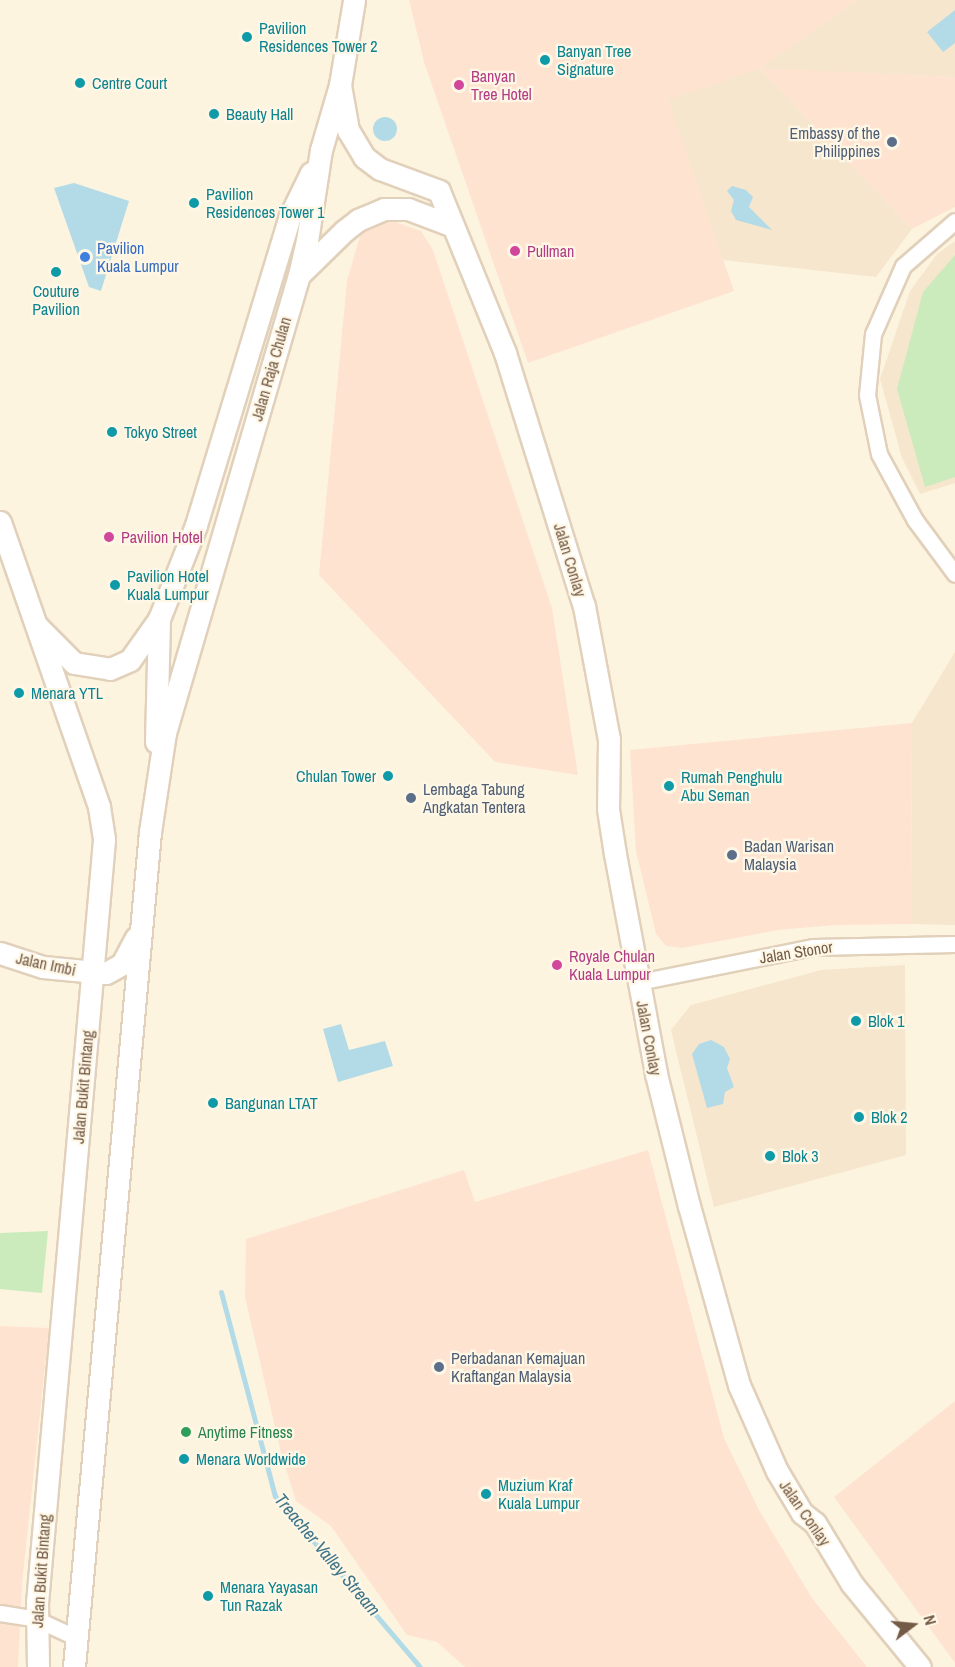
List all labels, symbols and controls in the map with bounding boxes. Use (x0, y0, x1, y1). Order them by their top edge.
place label: Pavilion Residences Tower 2 (259, 18, 378, 56)
marker: Pavilion Residences Tower 2 (240, 30, 254, 44)
place label: Banyan Tree Signature (557, 41, 632, 79)
marker: Banyan Tree Signature (538, 53, 552, 67)
place label: Banyan Tree Hotel (471, 66, 532, 104)
place label: Centre Court (92, 73, 167, 93)
marker: Centre Court (73, 76, 87, 90)
marker: Banyan Tree Hotel (452, 78, 466, 92)
place label: Beauty Hall (226, 104, 293, 124)
marker: Beauty Hall (207, 107, 221, 121)
place label: Embassy of the Philippines (790, 123, 880, 161)
marker: Embassy of the Philippines (885, 135, 899, 149)
place label: Pavilion Residences Tower 1 (206, 184, 325, 222)
marker: Pavilion Residences Tower 1 (187, 196, 201, 210)
place label: Pavilion Kuala Lumpur (97, 238, 179, 276)
place label: Pullman (527, 241, 574, 261)
marker: Pullman (508, 244, 522, 258)
marker: Pavilion Kuala Lumpur (78, 250, 92, 264)
marker: Couture Pavilion (49, 265, 63, 279)
place label: Couture Pavilion (32, 281, 80, 319)
street label: Jalan Raja Chulan (247, 315, 295, 423)
place label: Tokyo Street (124, 422, 197, 442)
marker: Tokyo Street (105, 425, 119, 439)
street label: Jalan Conlay (550, 521, 590, 599)
place label: Pavilion Hotel (121, 527, 203, 547)
marker: Pavilion Hotel (102, 530, 116, 544)
place label: Pavilion Hotel Kuala Lumpur (127, 566, 209, 604)
marker: Pavilion Hotel Kuala Lumpur (108, 578, 122, 592)
place label: Menara YTL (31, 683, 103, 703)
marker: Menara YTL (12, 686, 26, 700)
place label: Chulan Tower (296, 766, 376, 786)
place label: Rumah Penghulu Abu Seman (681, 767, 782, 805)
marker: Chulan Tower (381, 769, 395, 783)
place label: Lembaga Tabung Angkatan Tentera (423, 779, 526, 817)
marker: Rumah Penghulu Abu Seman (662, 779, 676, 793)
marker: Lembaga Tabung Angkatan Tentera (404, 791, 418, 805)
place label: Badan Warisan Malaysia (744, 836, 834, 874)
marker: Badan Warisan Malaysia (725, 848, 739, 862)
street label: Jalan Stonor (758, 937, 834, 967)
place label: Royale Chulan Kuala Lumpur (569, 946, 655, 984)
street label: Jalan Imbi (14, 948, 78, 980)
marker: Royale Chulan Kuala Lumpur (550, 958, 564, 972)
street label: Jalan Conlay (632, 999, 666, 1077)
place label: Blok 1 (868, 1011, 904, 1031)
marker: Blok 1 (849, 1014, 863, 1028)
street label: Jalan Bukit Bintang (68, 1029, 98, 1145)
place label: Bangunan LTAT (225, 1093, 318, 1113)
marker: Bangunan LTAT (206, 1096, 220, 1110)
place label: Blok 2 (871, 1107, 907, 1127)
marker: Blok 2 (852, 1110, 866, 1124)
place label: Blok 3 (782, 1146, 818, 1166)
marker: Blok 3 (763, 1149, 777, 1163)
place label: Perbadanan Kemajuan Kraftangan Malaysia (451, 1348, 585, 1386)
marker: Perbadanan Kemajuan Kraftangan Malaysia (432, 1360, 446, 1374)
place label: Anytime Fitness (198, 1422, 293, 1442)
marker: Anytime Fitness (179, 1425, 193, 1439)
place label: Menara Worldwide (196, 1449, 306, 1469)
marker: Menara Worldwide (177, 1452, 191, 1466)
place label: Muzium Kraf Kuala Lumpur (498, 1475, 580, 1513)
street label: Jalan Conlay (775, 1476, 835, 1550)
marker: Muzium Kraf Kuala Lumpur (479, 1487, 493, 1501)
water label: Treacher Valley Stream (270, 1489, 384, 1621)
street label: Jalan Bukit Bintang (27, 1514, 55, 1628)
place label: Menara Yayasan Tun Razak (220, 1577, 318, 1615)
marker: Menara Yayasan Tun Razak (201, 1589, 215, 1603)
north arrow (883, 1595, 943, 1655)
text: N (918, 1612, 942, 1628)

